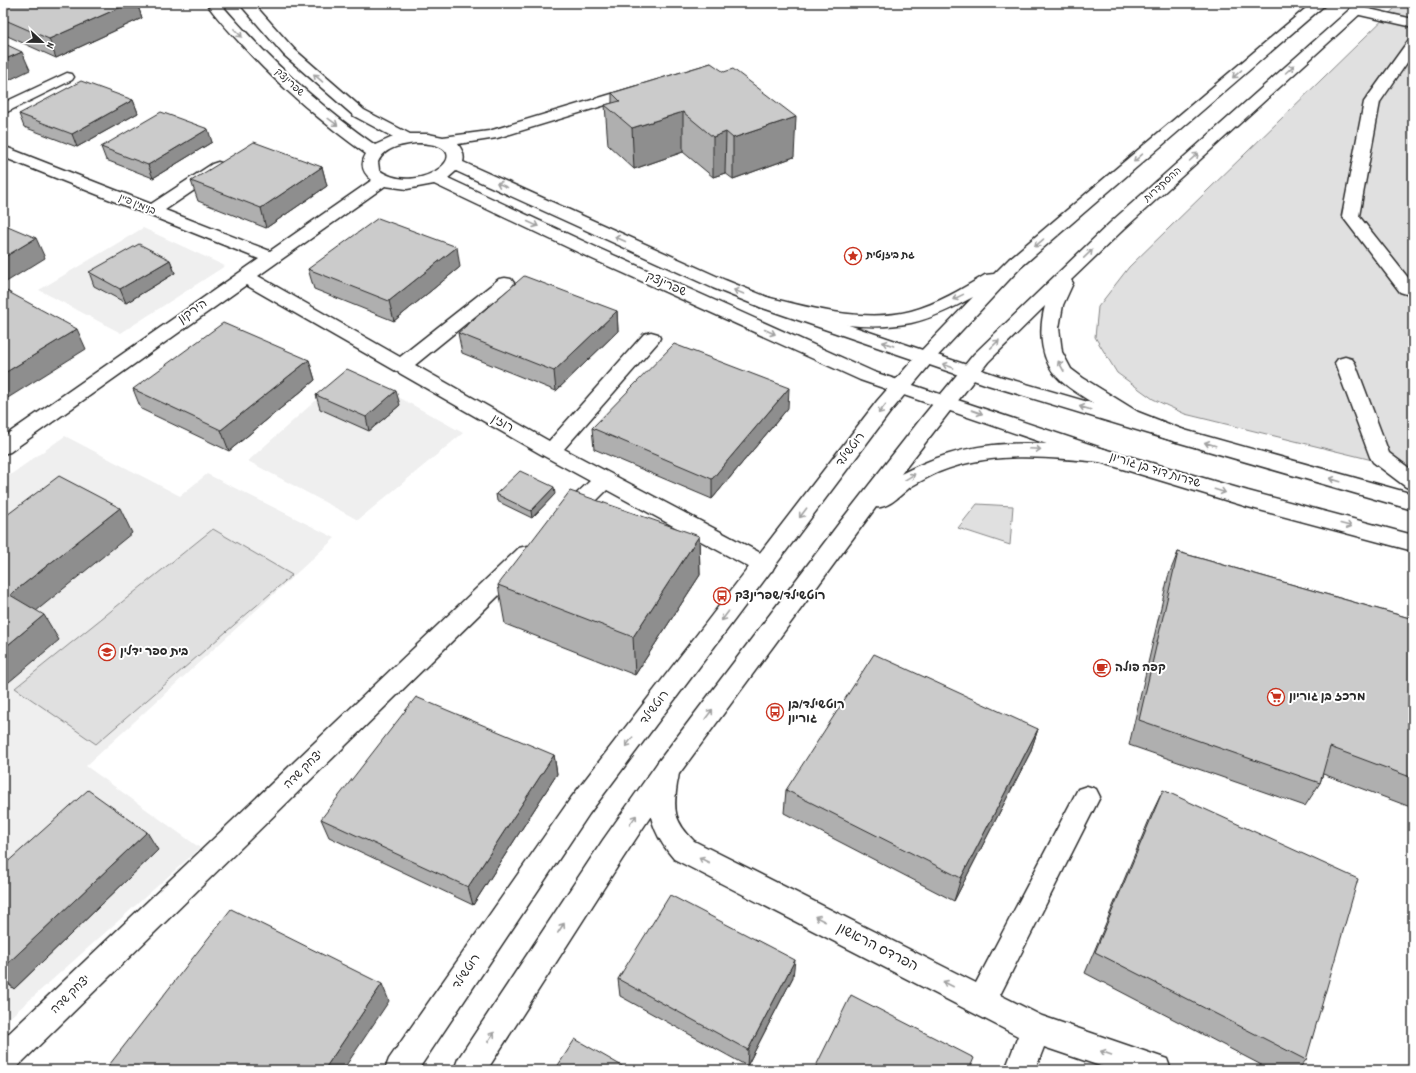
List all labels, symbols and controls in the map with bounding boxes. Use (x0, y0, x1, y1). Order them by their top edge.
north arrow (22, 22, 62, 62)
one-way arrow (233, 28, 243, 38)
text: N (41, 39, 58, 51)
one-way arrow (1285, 65, 1296, 74)
street label: שפרינצק (271, 66, 307, 100)
one-way arrow (1231, 69, 1242, 78)
one-way arrow (313, 73, 324, 82)
one-way arrow (327, 118, 338, 126)
one-way arrow (1189, 152, 1199, 161)
one-way arrow (1133, 154, 1143, 163)
street label: ההסתדרות (1140, 164, 1185, 206)
one-way arrow (496, 181, 508, 188)
street label: בנימין פיין (116, 191, 158, 219)
one-way arrow (527, 221, 539, 228)
one-way arrow (614, 235, 626, 242)
one-way arrow (1034, 238, 1044, 247)
place icon: גת ביזנטית (843, 246, 863, 266)
place label: גת ביזנטית (865, 249, 915, 263)
one-way arrow (1083, 249, 1093, 259)
street label: שפרינצק (643, 269, 689, 301)
one-way arrow (733, 288, 745, 296)
one-way arrow (952, 294, 964, 301)
street label: הירקון (175, 296, 211, 328)
one-way arrow (763, 329, 775, 337)
one-way arrow (882, 340, 894, 348)
one-way arrow (990, 340, 1000, 349)
one-way arrow (1056, 360, 1064, 372)
one-way arrow (942, 361, 954, 369)
one-way arrow (878, 404, 886, 415)
one-way arrow (1079, 404, 1092, 411)
one-way arrow (970, 409, 982, 417)
street label: רוזין (488, 411, 516, 437)
street label: רוטשילד (832, 429, 870, 471)
one-way arrow (1204, 440, 1217, 448)
one-way arrow (1028, 446, 1041, 453)
street label: שדרות דוד בן גוריון (1107, 449, 1203, 493)
one-way arrow (905, 473, 916, 481)
one-way arrow (1329, 476, 1342, 483)
one-way arrow (1214, 488, 1227, 495)
one-way arrow (799, 507, 808, 518)
one-way arrow (1339, 522, 1352, 529)
bus stop icon: רוטשילד/שפרינצק (712, 586, 732, 606)
place label: רוטשילד/שפרינצק (735, 588, 826, 605)
one-way arrow (720, 611, 729, 622)
school or university icon: בית ספר ידלין (97, 642, 117, 662)
place label: בית ספר ידלין (120, 644, 188, 661)
cafe icon: קפה פולה (1092, 658, 1112, 678)
place label: קפה פולה (1115, 660, 1166, 677)
street label: רוטשילד (636, 687, 674, 729)
supermarket icon: מרכז בן גוריון (1266, 687, 1286, 707)
place label: מרכז בן גוריון (1289, 689, 1365, 706)
place label: רוטשילד/בן גוריון (788, 697, 845, 728)
bus stop icon: רוטשילד/בן גוריון (765, 702, 785, 722)
one-way arrow (705, 709, 713, 720)
one-way arrow (625, 736, 633, 747)
street label: יצחק שדה (280, 747, 328, 793)
one-way arrow (629, 814, 637, 825)
one-way arrow (698, 856, 710, 863)
one-way arrow (814, 915, 826, 922)
street label: הפרדס הראשון (833, 919, 921, 977)
one-way arrow (558, 922, 566, 934)
street label: רוטשילד (449, 951, 485, 993)
street label: יצחק שדה (47, 972, 95, 1018)
one-way arrow (943, 980, 955, 987)
one-way arrow (487, 1032, 495, 1043)
one-way arrow (1100, 1048, 1112, 1056)

